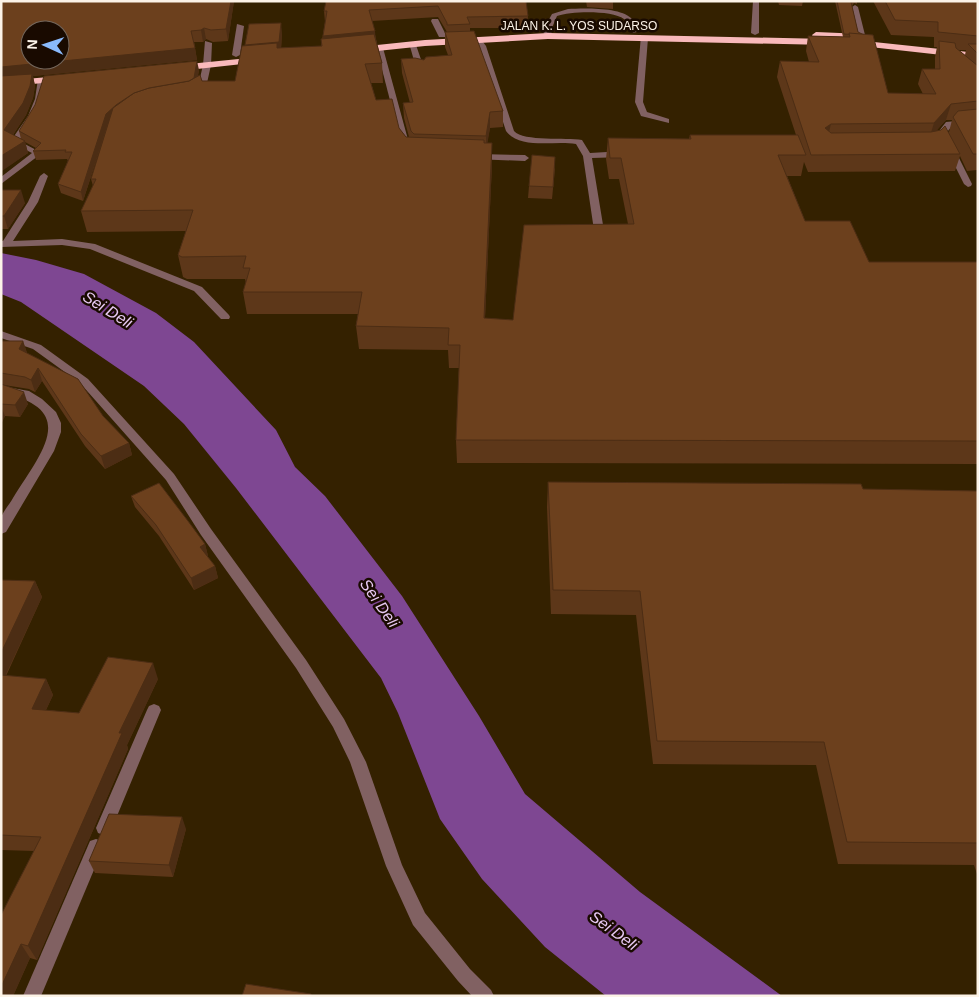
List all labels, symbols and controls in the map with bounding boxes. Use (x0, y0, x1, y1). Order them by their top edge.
street label: JALAN K. L. YOS SUDARSO (501, 19, 657, 33)
north arrow (20, 20, 70, 70)
text: N (24, 39, 40, 50)
water label: Sei Deli (80, 288, 136, 331)
water label: Sei Deli (357, 576, 403, 631)
water label: Sei Deli (586, 907, 641, 954)

